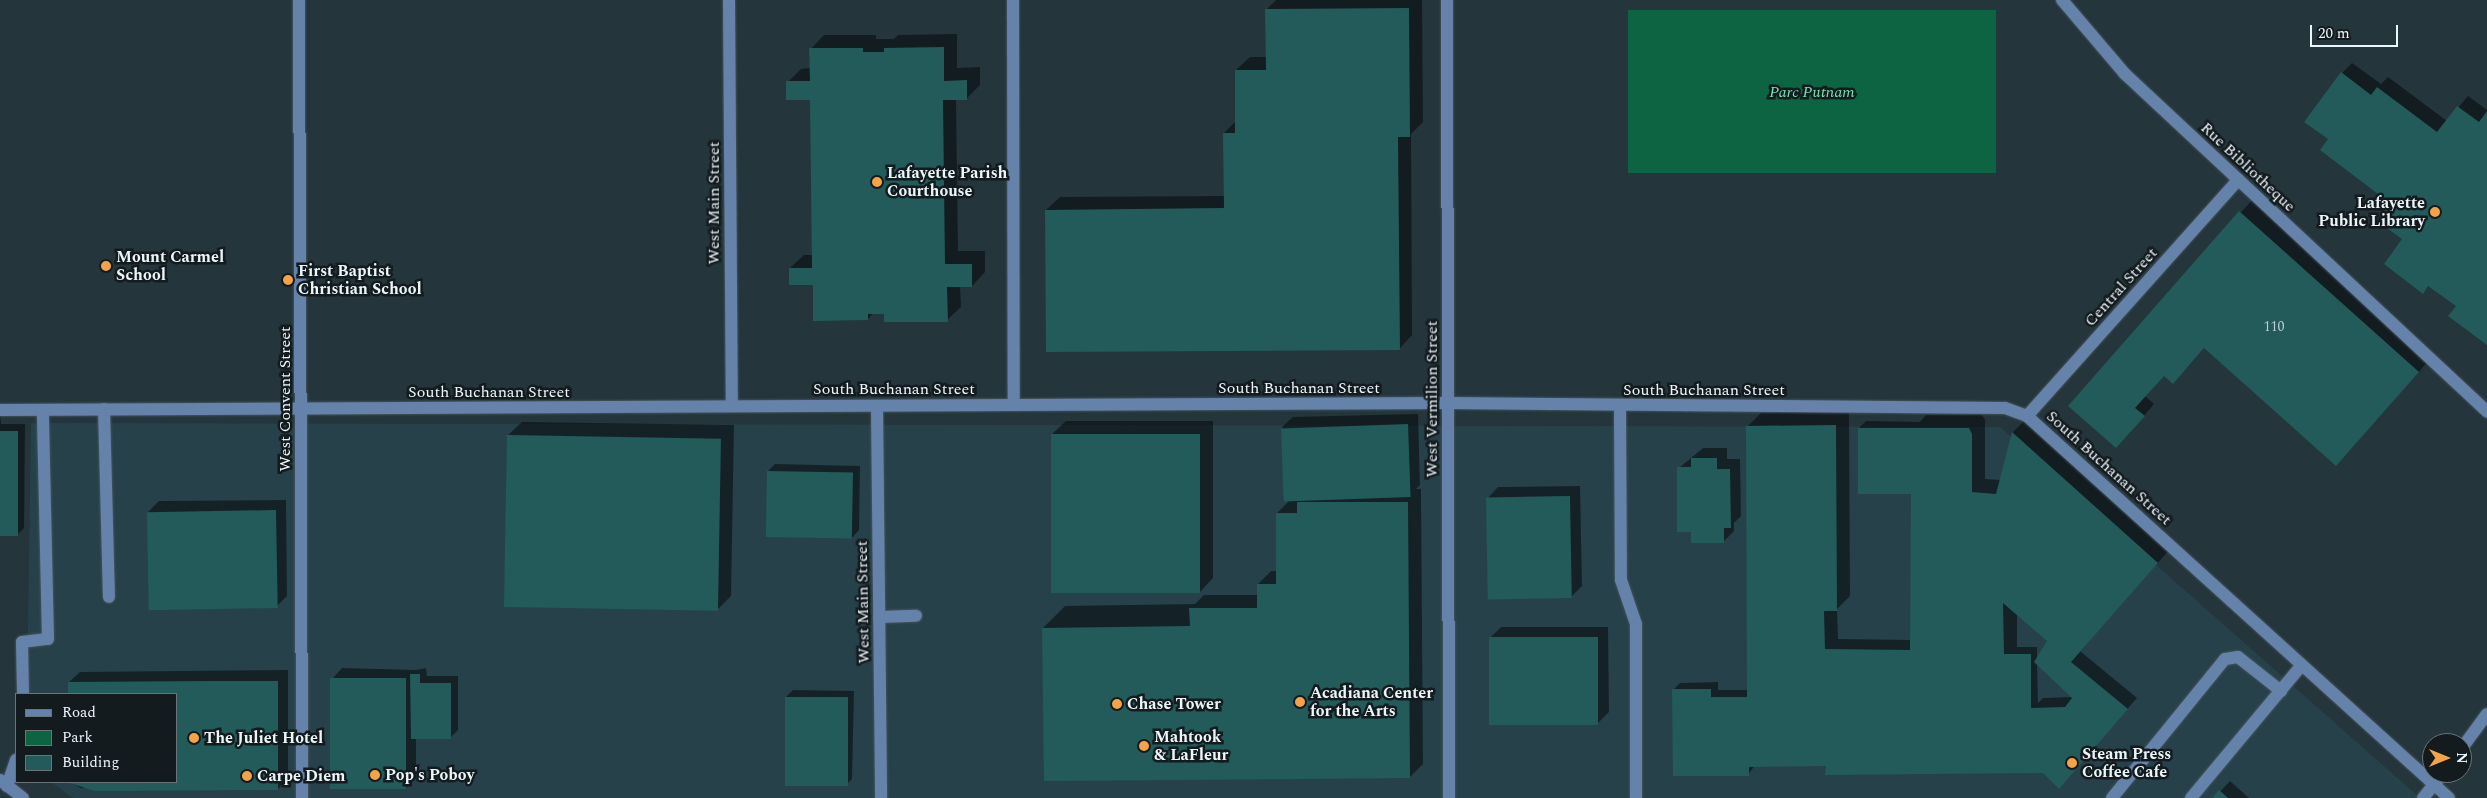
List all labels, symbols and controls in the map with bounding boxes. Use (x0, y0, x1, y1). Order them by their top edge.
scale bar (2312, 15, 2400, 47)
text: 20 m (2318, 22, 2350, 45)
park label: Parc Putnam (1769, 82, 1855, 102)
street label: Rue Bibliotheque (2197, 118, 2299, 216)
street label: West Main Street (704, 141, 724, 265)
place label: Lafayette Parish Courthouse (887, 163, 1008, 201)
marker: Lafayette Parish Courthouse (871, 176, 883, 188)
place label: Lafayette Public Library (2318, 193, 2425, 231)
marker: Lafayette Public Library (2429, 206, 2441, 218)
street label: Central Street (2081, 244, 2161, 330)
place label: Mount Carmel School (116, 247, 224, 285)
marker: Mount Carmel School (100, 260, 112, 272)
place label: First Baptist Christian School (298, 261, 422, 299)
marker: First Baptist Christian School (282, 274, 294, 286)
house number: 110 (2264, 319, 2284, 335)
street label: West Vermilion Street (1422, 320, 1442, 478)
street label: West Convent Street (275, 326, 295, 472)
street label: South Buchanan Street (1218, 378, 1380, 398)
street label: South Buchanan Street (813, 379, 975, 399)
street label: South Buchanan Street (1623, 380, 1785, 400)
street label: South Buchanan Street (408, 382, 570, 402)
street label: South Buchanan Street (2042, 407, 2176, 529)
street label: West Main Street (852, 540, 874, 664)
place label: Acadiana Center for the Arts (1310, 683, 1433, 721)
legend (15, 693, 178, 783)
place label: Chase Tower (1127, 694, 1221, 714)
marker: Acadiana Center for the Arts (1294, 696, 1306, 708)
marker: Chase Tower (1111, 698, 1123, 710)
text: Road (62, 701, 96, 724)
text: Park (62, 726, 93, 749)
place label: Mahtook & LaFleur (1154, 727, 1228, 765)
place label: The Juliet Hotel (204, 728, 323, 748)
marker: The Juliet Hotel (188, 732, 200, 744)
north arrow (2422, 733, 2472, 783)
marker: Mahtook & LaFleur (1138, 740, 1150, 752)
place label: Steam Press Coffee Cafe (2082, 744, 2171, 782)
text: Building (62, 751, 119, 774)
text: N (2451, 752, 2472, 764)
marker: Steam Press Coffee Cafe (2066, 757, 2078, 769)
place label: Pop's Poboy (385, 765, 474, 785)
place label: Carpe Diem (257, 766, 346, 786)
marker: Pop's Poboy (369, 769, 381, 781)
marker: Carpe Diem (241, 770, 253, 782)

